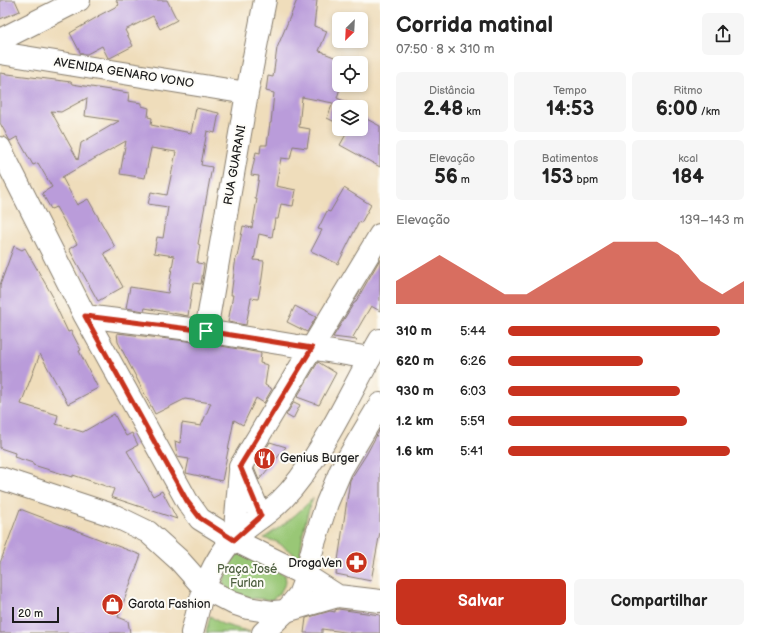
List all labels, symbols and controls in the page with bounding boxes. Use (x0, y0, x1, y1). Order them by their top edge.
north arrow (332, 12, 368, 48)
map controls (332, 12, 368, 136)
text: Corrida matinal (396, 12, 553, 39)
button: share (702, 13, 744, 55)
text: 07:50 · 8 × 310 m (396, 41, 494, 57)
street label: AVENIDA GENARO VONO (53, 55, 195, 91)
button: locate (332, 56, 368, 92)
text: Distância (429, 84, 475, 97)
text: Tempo (553, 84, 587, 97)
text: Ritmo (673, 84, 703, 97)
text: 2.48 (423, 97, 463, 121)
text: 14:53 (546, 97, 594, 121)
text: 6:00 (656, 97, 698, 121)
button: layers (332, 100, 368, 136)
text: km (463, 105, 481, 118)
text: /km (698, 105, 720, 118)
street label: RUA GUARANI (221, 124, 249, 206)
text: Elevação (429, 152, 475, 165)
text: Batimentos (542, 152, 598, 165)
text: kcal (678, 152, 698, 165)
text: 56 (434, 165, 458, 189)
text: 153 (542, 165, 574, 189)
text: 184 (672, 165, 704, 189)
text: m (458, 173, 470, 186)
text: bpm (574, 173, 598, 186)
text: Elevação (396, 212, 450, 228)
text: 139–143 m (680, 212, 744, 228)
pin (189, 314, 223, 348)
icon: arrive (195, 320, 217, 342)
text: 310 m (396, 323, 432, 339)
text: 5:44 (460, 323, 486, 339)
text: 620 m (396, 353, 434, 369)
text: 6:26 (460, 353, 486, 369)
text: 930 m (396, 383, 434, 399)
text: 6:03 (460, 383, 486, 399)
text: 1.2 km (396, 413, 434, 429)
text: 5:59 (460, 413, 485, 429)
text: 1.6 km (396, 443, 434, 459)
text: 5:41 (460, 443, 483, 459)
restaurant icon: Genius Burger (252, 445, 278, 471)
place label: Genius Burger (280, 451, 360, 466)
pharmacy icon: DrogaVen (344, 550, 370, 576)
place label: DrogaVen (288, 556, 342, 571)
park label: Praça José Furlan (217, 562, 277, 591)
button: Salvar (396, 579, 566, 625)
button: Compartilhar (574, 579, 744, 625)
shop icon: Garota Fashion (99, 591, 125, 617)
place label: Garota Fashion (128, 597, 211, 612)
scale bar (12, 605, 59, 624)
text: 20 m (18, 607, 43, 620)

